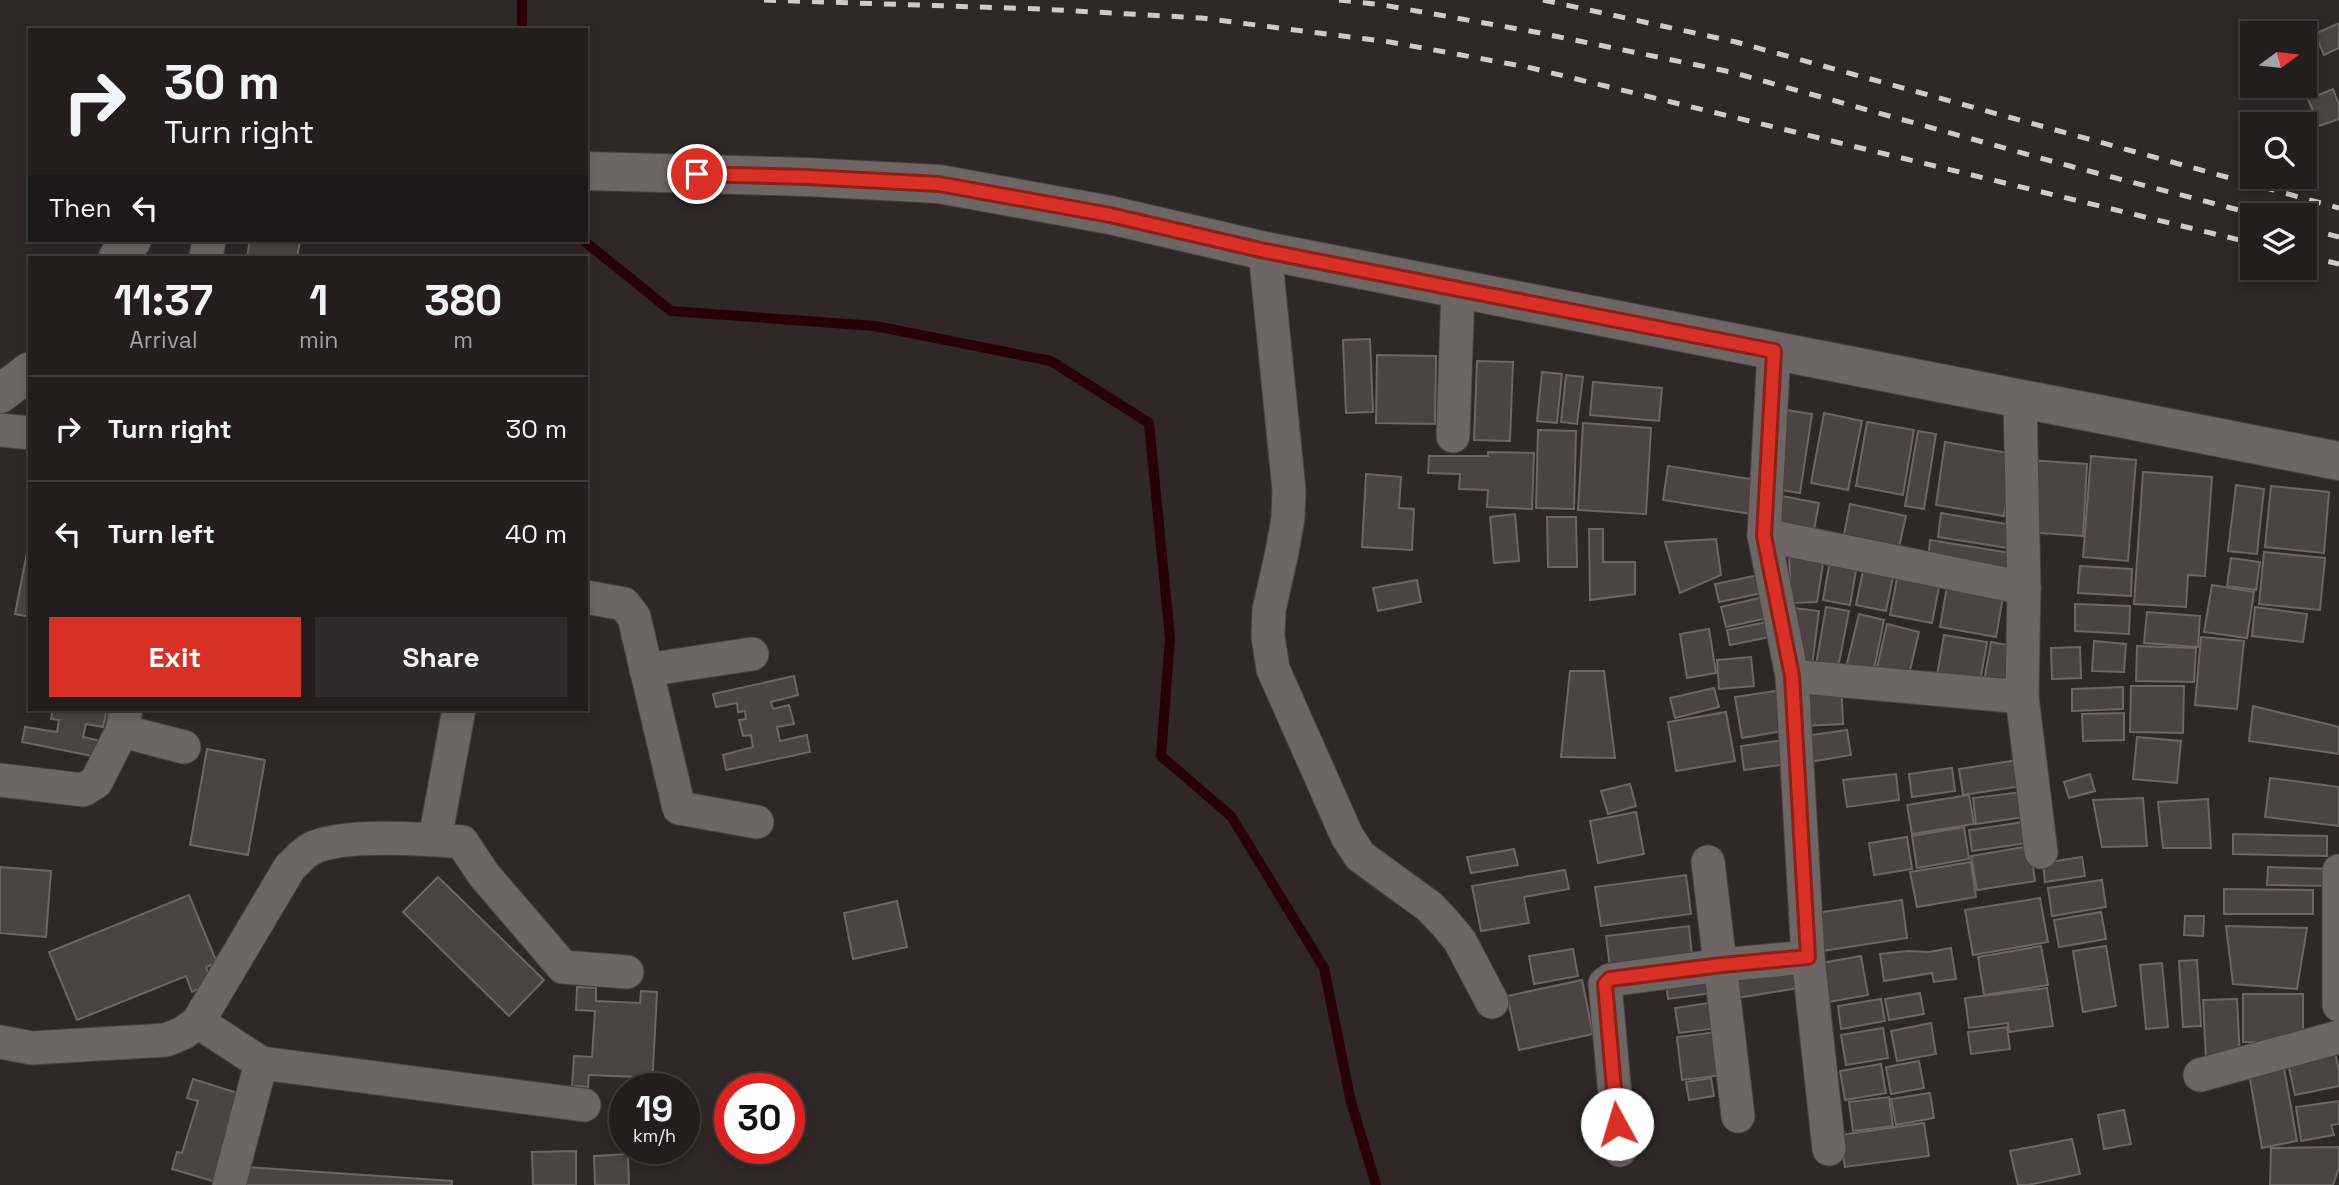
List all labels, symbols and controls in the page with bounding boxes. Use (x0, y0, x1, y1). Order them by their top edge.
north arrow (2240, 21, 2317, 98)
map controls (2240, 21, 2317, 280)
text: 30 m (164, 51, 280, 113)
icon: right (49, 56, 140, 147)
text: Turn right (164, 112, 314, 152)
button: search (2240, 112, 2317, 189)
pin (667, 144, 727, 204)
icon: arrive (678, 155, 716, 193)
icon: left (126, 189, 164, 227)
text: Then (49, 191, 112, 225)
button: layers (2240, 203, 2317, 280)
text: 11:37 (114, 274, 213, 327)
text: 1 (309, 274, 328, 327)
text: 380 (424, 274, 502, 327)
text: Arrival (129, 325, 198, 355)
text: min (299, 325, 338, 355)
text: m (453, 325, 473, 355)
icon: right (49, 410, 87, 448)
text: Turn right (108, 412, 232, 446)
text: 30 m (506, 412, 567, 446)
icon: left (49, 515, 87, 553)
text: Turn left (108, 517, 215, 551)
text: 40 m (505, 517, 567, 551)
button: Exit (49, 617, 301, 697)
button: Share (315, 617, 567, 697)
speed limit sign: 30 (714, 1073, 805, 1164)
text: 19 (636, 1087, 673, 1131)
position arrow (1580, 1087, 1654, 1161)
text: km/h (633, 1124, 676, 1147)

